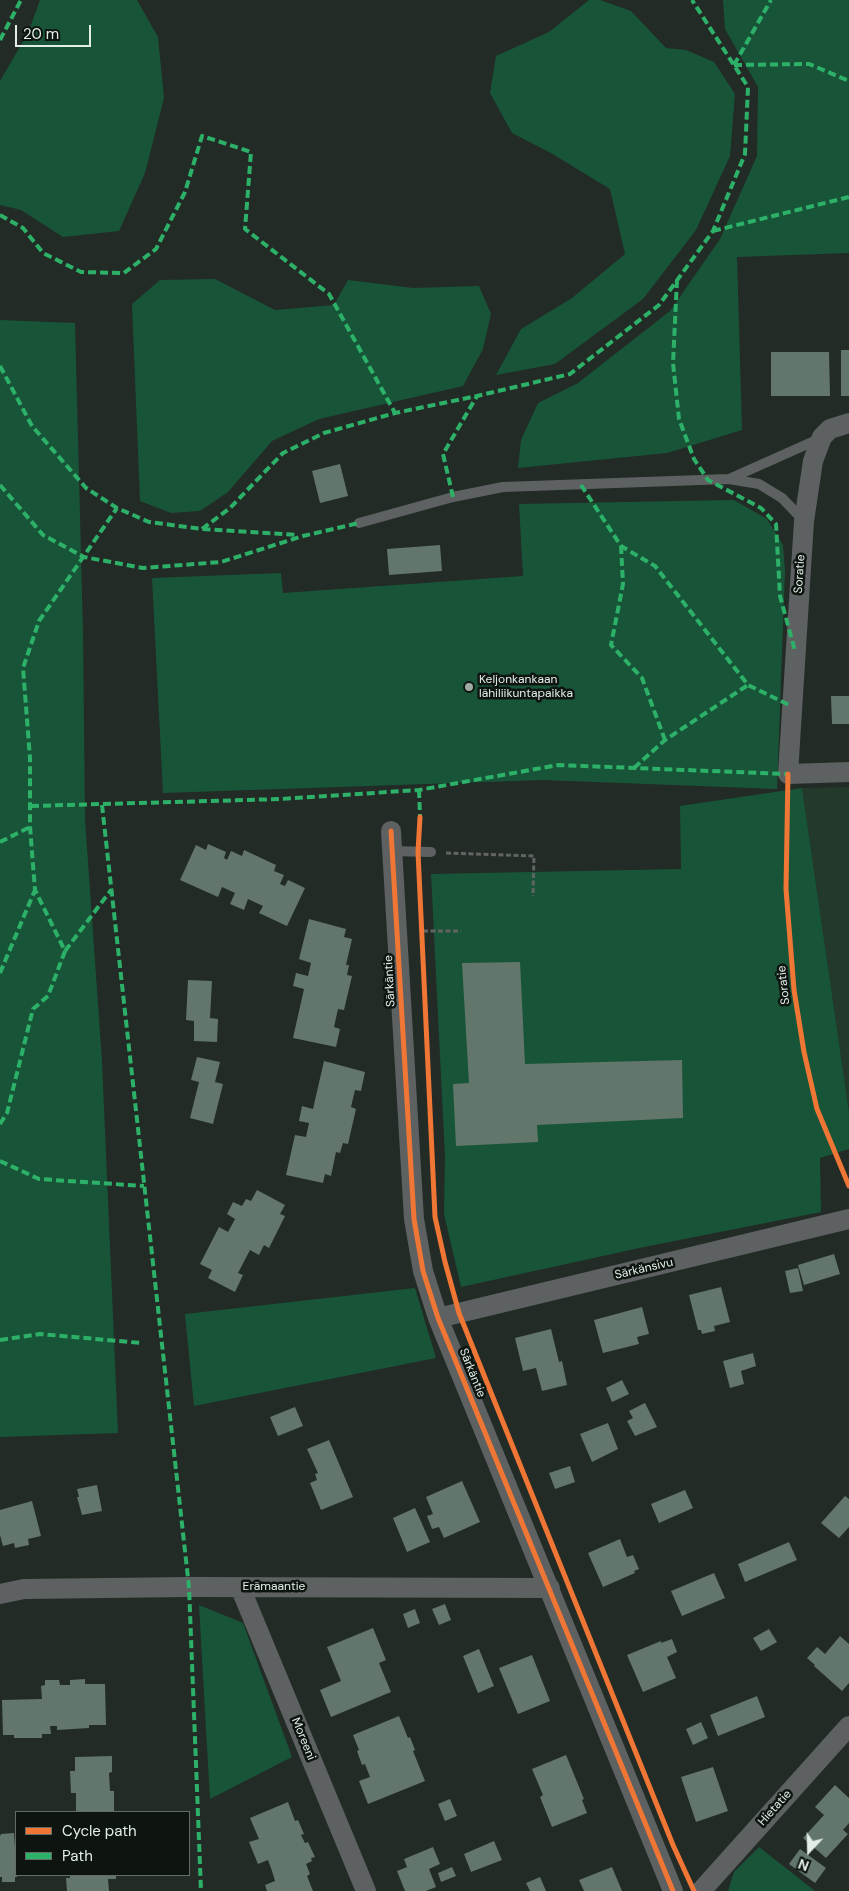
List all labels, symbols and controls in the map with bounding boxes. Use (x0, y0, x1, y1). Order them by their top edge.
scale bar (18, 15, 94, 47)
text: 20 m (23, 24, 59, 44)
street label: Soratie (791, 554, 809, 594)
place label: Keljonkankaan lähiliikuntapaikka (479, 673, 573, 701)
marker: Keljonkankaan lähiliikuntapaikka (463, 681, 475, 693)
street label: Särkäntie (381, 955, 399, 1007)
street label: Soratie (775, 965, 793, 1005)
street label: Särkänsivu (613, 1255, 675, 1283)
street label: Särkäntie (456, 1346, 488, 1400)
street label: Erämaantie (243, 1580, 305, 1594)
street label: Moreeni (288, 1716, 318, 1762)
street label: Hietatie (755, 1787, 795, 1829)
legend (15, 1811, 190, 1876)
text: Cycle path (62, 1821, 137, 1841)
north arrow (784, 1826, 834, 1876)
text: Path (62, 1846, 93, 1866)
text: N (796, 1855, 812, 1875)

